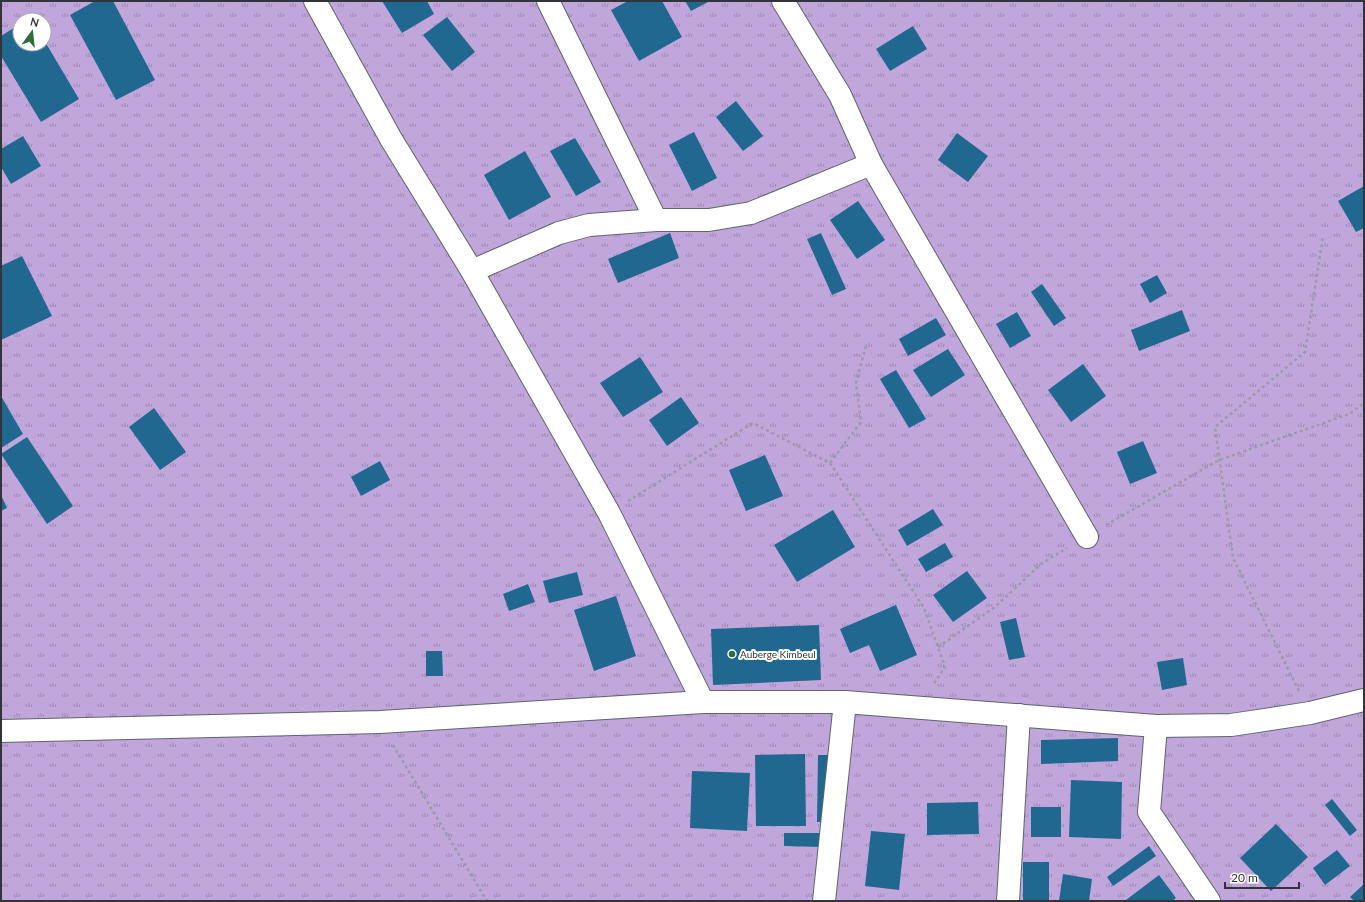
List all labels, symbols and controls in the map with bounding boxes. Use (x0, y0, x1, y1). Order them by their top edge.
north arrow (12, 12, 52, 52)
text: N (29, 14, 40, 29)
place label: Auberge Kimbeul (740, 648, 816, 660)
marker: Auberge Kimbeul (727, 649, 737, 659)
scale bar (1225, 864, 1299, 890)
text: 20 m (1231, 870, 1258, 885)

